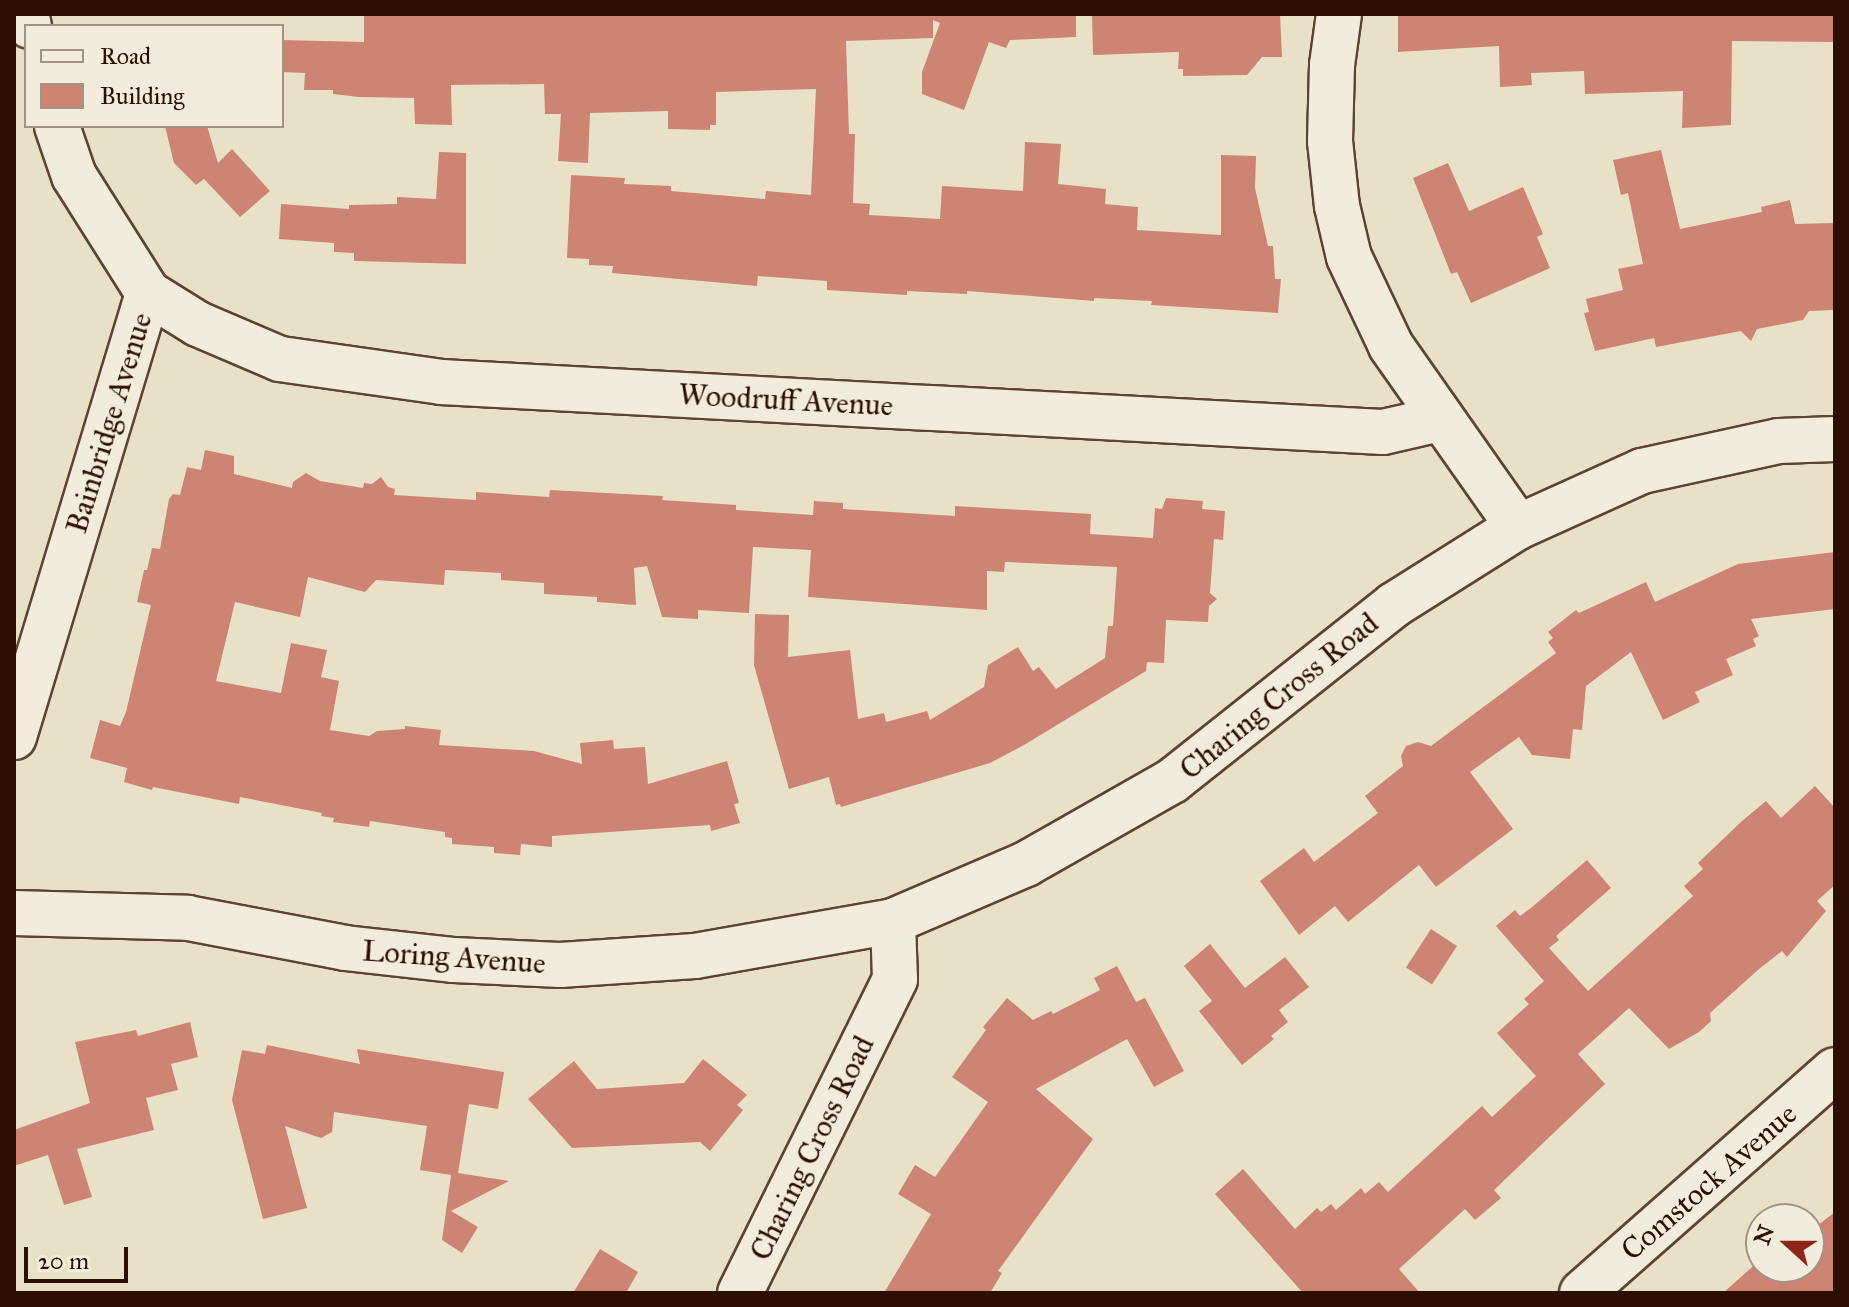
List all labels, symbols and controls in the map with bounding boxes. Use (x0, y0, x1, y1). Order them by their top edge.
legend (24, 24, 284, 128)
text: Road (100, 41, 151, 71)
text: Building (100, 81, 185, 111)
street label: Bainbridge Avenue (58, 308, 160, 538)
street label: Woodruff Avenue (678, 376, 894, 424)
street label: Charing Cross Road (1172, 605, 1386, 787)
street label: Loring Avenue (361, 933, 547, 981)
street label: Charing Cross Road (742, 1030, 882, 1266)
street label: Comstock Avenue (1614, 1096, 1804, 1268)
north arrow (1745, 1203, 1825, 1283)
text: N (1748, 1221, 1780, 1248)
scale bar (28, 1231, 132, 1281)
text: 20 m (38, 1246, 89, 1276)

